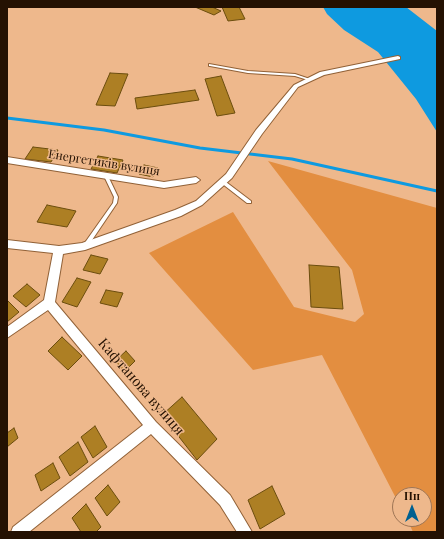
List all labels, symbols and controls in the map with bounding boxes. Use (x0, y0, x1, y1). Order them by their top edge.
street label: Енергетиків вулиця (47, 147, 161, 179)
street label: Кафтанова вулиця (94, 335, 188, 439)
north arrow (392, 487, 432, 527)
text: Пн (404, 488, 420, 503)

